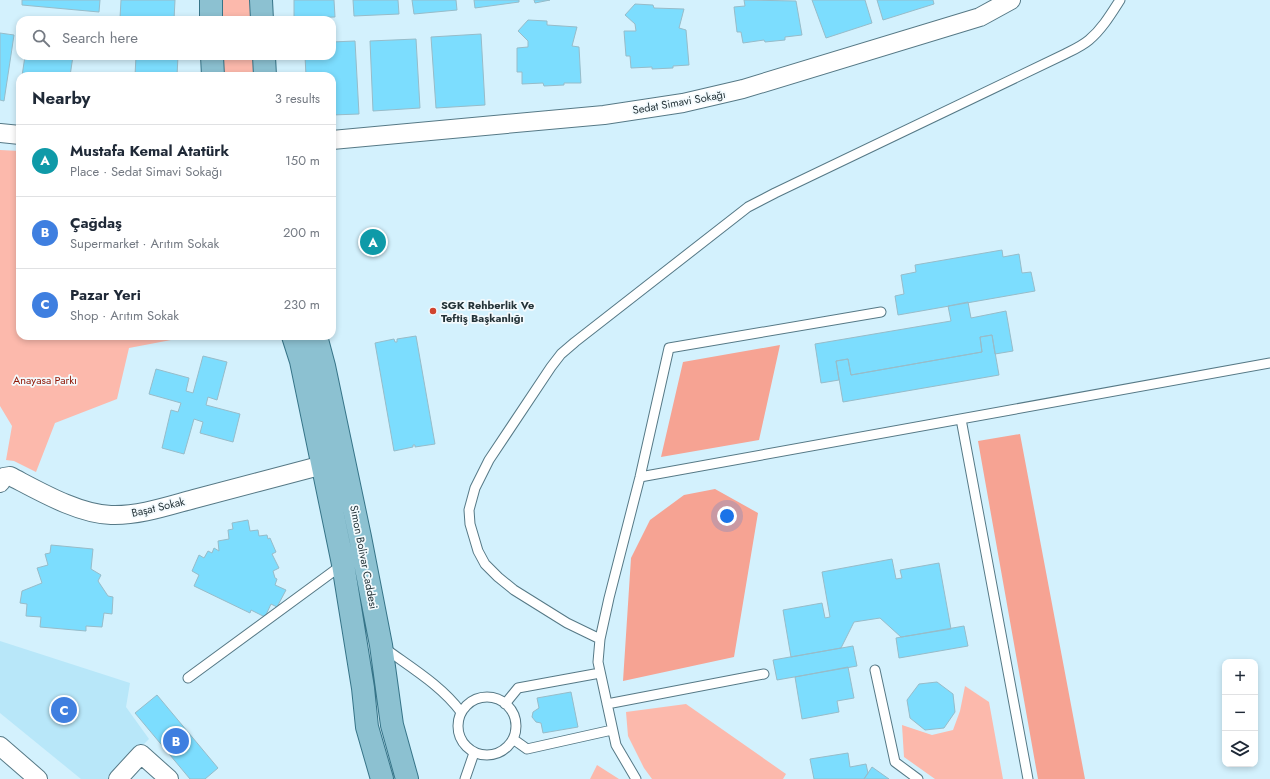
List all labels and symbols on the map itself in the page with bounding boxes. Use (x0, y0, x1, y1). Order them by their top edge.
street label: Sedat Simavi Sokağı (631, 86, 727, 118)
pin: A (360, 227, 386, 257)
place label: SGK Rehberlik Ve Teftiş Başkanlığı (441, 297, 534, 326)
marker: SGK Rehberlik Ve Teftiş Başkanlığı (428, 306, 438, 316)
park label: Anayasa Parkı (13, 372, 77, 388)
street label: Başat Sokak (130, 493, 186, 521)
street label: Simon Bolivar Caddesi (346, 504, 382, 610)
your location (717, 506, 737, 526)
pin: C (51, 695, 77, 725)
pin: B (163, 726, 189, 756)

